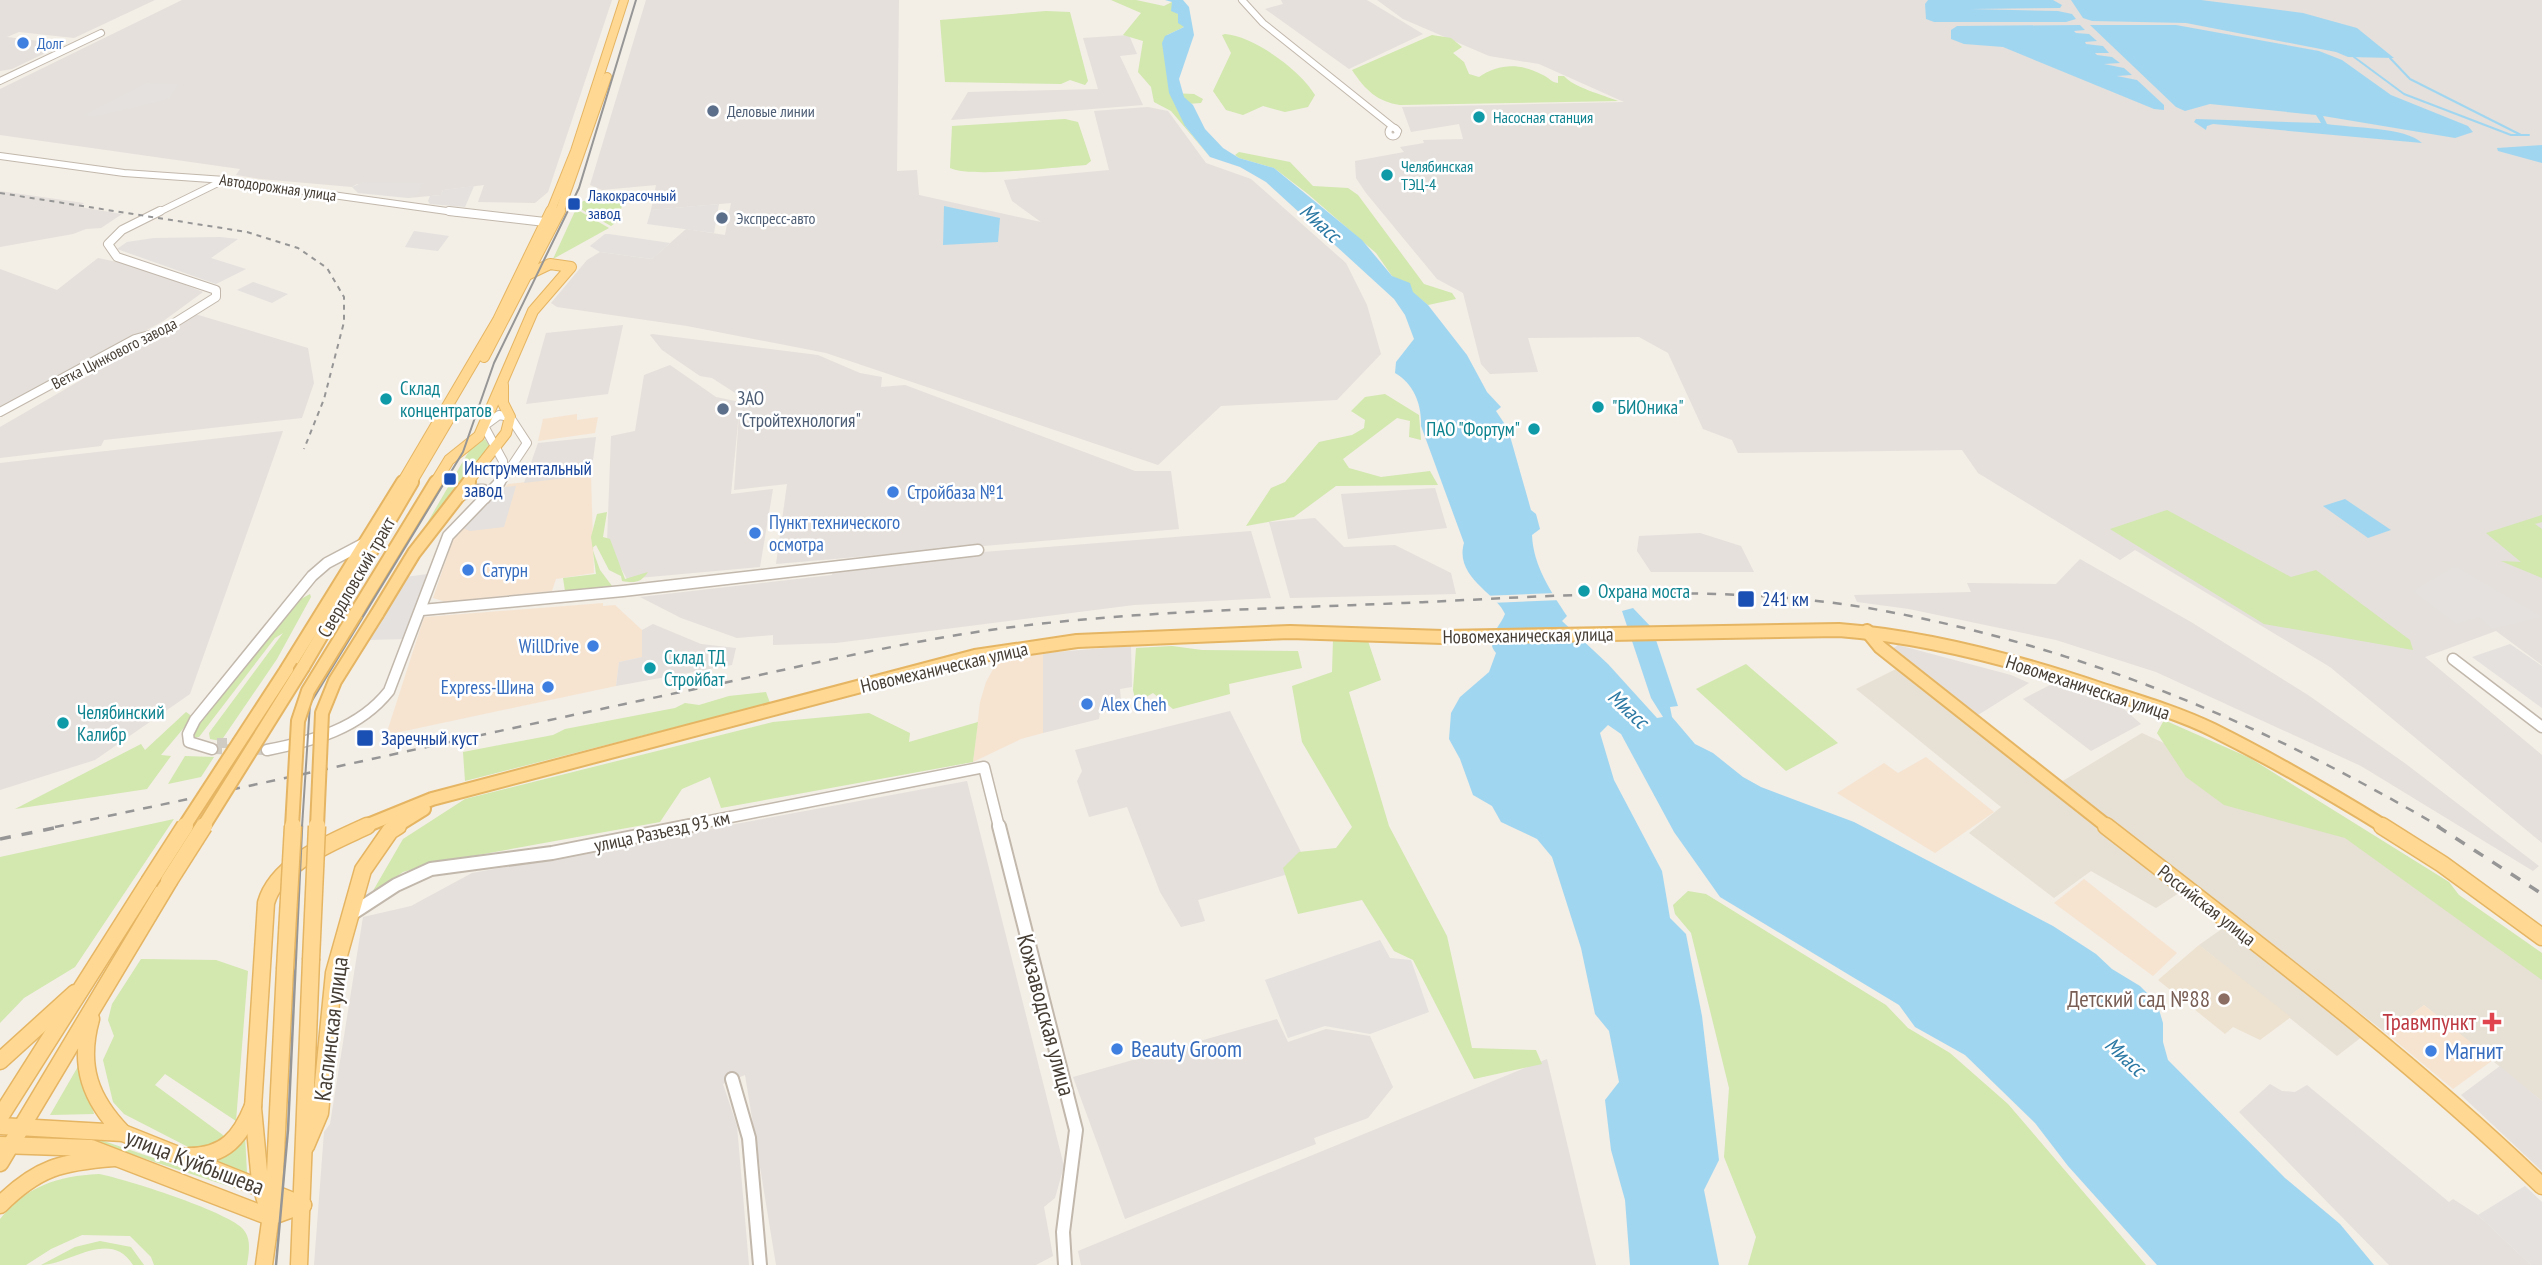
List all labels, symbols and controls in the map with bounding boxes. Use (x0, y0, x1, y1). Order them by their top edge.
place label: Долг (37, 33, 64, 53)
marker: Долг (15, 35, 31, 51)
place label: Деловые линии (727, 101, 815, 121)
marker: Деловые линии (705, 103, 721, 119)
place label: Насосная станция (1493, 107, 1593, 127)
marker: Насосная станция (1471, 109, 1487, 125)
place label: Челябинская ТЭЦ-4 (1401, 156, 1473, 194)
marker: Челябинская ТЭЦ-4 (1379, 167, 1395, 183)
street label: Автодорожная улица (218, 169, 338, 205)
place label: Лакокрасочный завод (587, 185, 676, 223)
marker: Лакокрасочный завод (566, 196, 582, 212)
water label: Миасс (1294, 197, 1348, 250)
place label: Экспресс-авто (736, 208, 816, 228)
marker: Экспресс-авто (714, 210, 730, 226)
street label: Ветка Цинкового завода (48, 313, 180, 393)
place label: Склад концентратов (400, 376, 492, 422)
place label: ЗАО "Стройтехнология" (737, 386, 861, 432)
marker: Склад концентратов (378, 391, 394, 407)
place label: "БИОника" (1612, 395, 1684, 419)
marker: "БИОника" (1590, 399, 1606, 415)
marker: ЗАО "Стройтехнология" (715, 401, 731, 417)
place label: ПАО "Фортум" (1426, 417, 1520, 441)
marker: ПАО "Фортум" (1526, 421, 1542, 437)
place label: Инструментальный завод (464, 456, 592, 502)
marker: Инструментальный завод (442, 471, 458, 487)
place label: Стройбаза №1 (907, 480, 1004, 504)
marker: Стройбаза №1 (885, 484, 901, 500)
place label: Пункт технического осмотра (769, 510, 900, 556)
street label: Свердловский тракт (312, 512, 401, 641)
marker: Пункт технического осмотра (747, 525, 763, 541)
place label: Сатурн (482, 558, 528, 582)
marker: Сатурн (460, 562, 476, 578)
place label: Охрана моста (1598, 579, 1690, 603)
marker: Охрана моста (1576, 583, 1592, 599)
place label: 241 км (1762, 587, 1809, 611)
marker: 241 км (1736, 589, 1756, 609)
street label: Новомеханическая улица (1442, 622, 1614, 648)
place label: WillDrive (519, 634, 579, 658)
street label: Новомеханическая улица (858, 636, 1030, 698)
marker: WillDrive (585, 638, 601, 654)
place label: Склад ТД Стройбат (664, 645, 726, 691)
street label: Новомеханическая улица (2003, 649, 2173, 725)
marker: Склад ТД Стройбат (642, 660, 658, 676)
place label: Express-Шина (441, 675, 534, 699)
marker: Express-Шина (540, 679, 556, 695)
water label: Миасс (1602, 683, 1656, 736)
place label: Alex Cheh (1101, 692, 1167, 716)
marker: Alex Cheh (1079, 696, 1095, 712)
place label: Челябинский Калибр (77, 700, 164, 746)
marker: Челябинский Калибр (55, 715, 71, 731)
place label: Заречный куст (381, 726, 479, 750)
marker: Заречный куст (355, 728, 375, 748)
street label: улица Разъезд 93 км (592, 805, 732, 857)
street label: Российская улица (2153, 859, 2261, 951)
street label: Кожзаводская улица (1011, 931, 1082, 1099)
street label: Каслинская улица (307, 955, 354, 1103)
place label: Детский сад №88 (2067, 984, 2210, 1013)
marker: Детский сад №88 (2216, 991, 2232, 1007)
place label: Травмпункт (2383, 1007, 2477, 1036)
marker: Травмпункт (2482, 1012, 2502, 1032)
water label: Миасс (2099, 1031, 2153, 1084)
place label: Beauty Groom (1131, 1034, 1242, 1063)
place label: Магнит (2445, 1036, 2504, 1065)
marker: Beauty Groom (1109, 1041, 1125, 1057)
marker: Магнит (2423, 1043, 2439, 1059)
street label: улица Куйбышева (122, 1122, 268, 1201)

